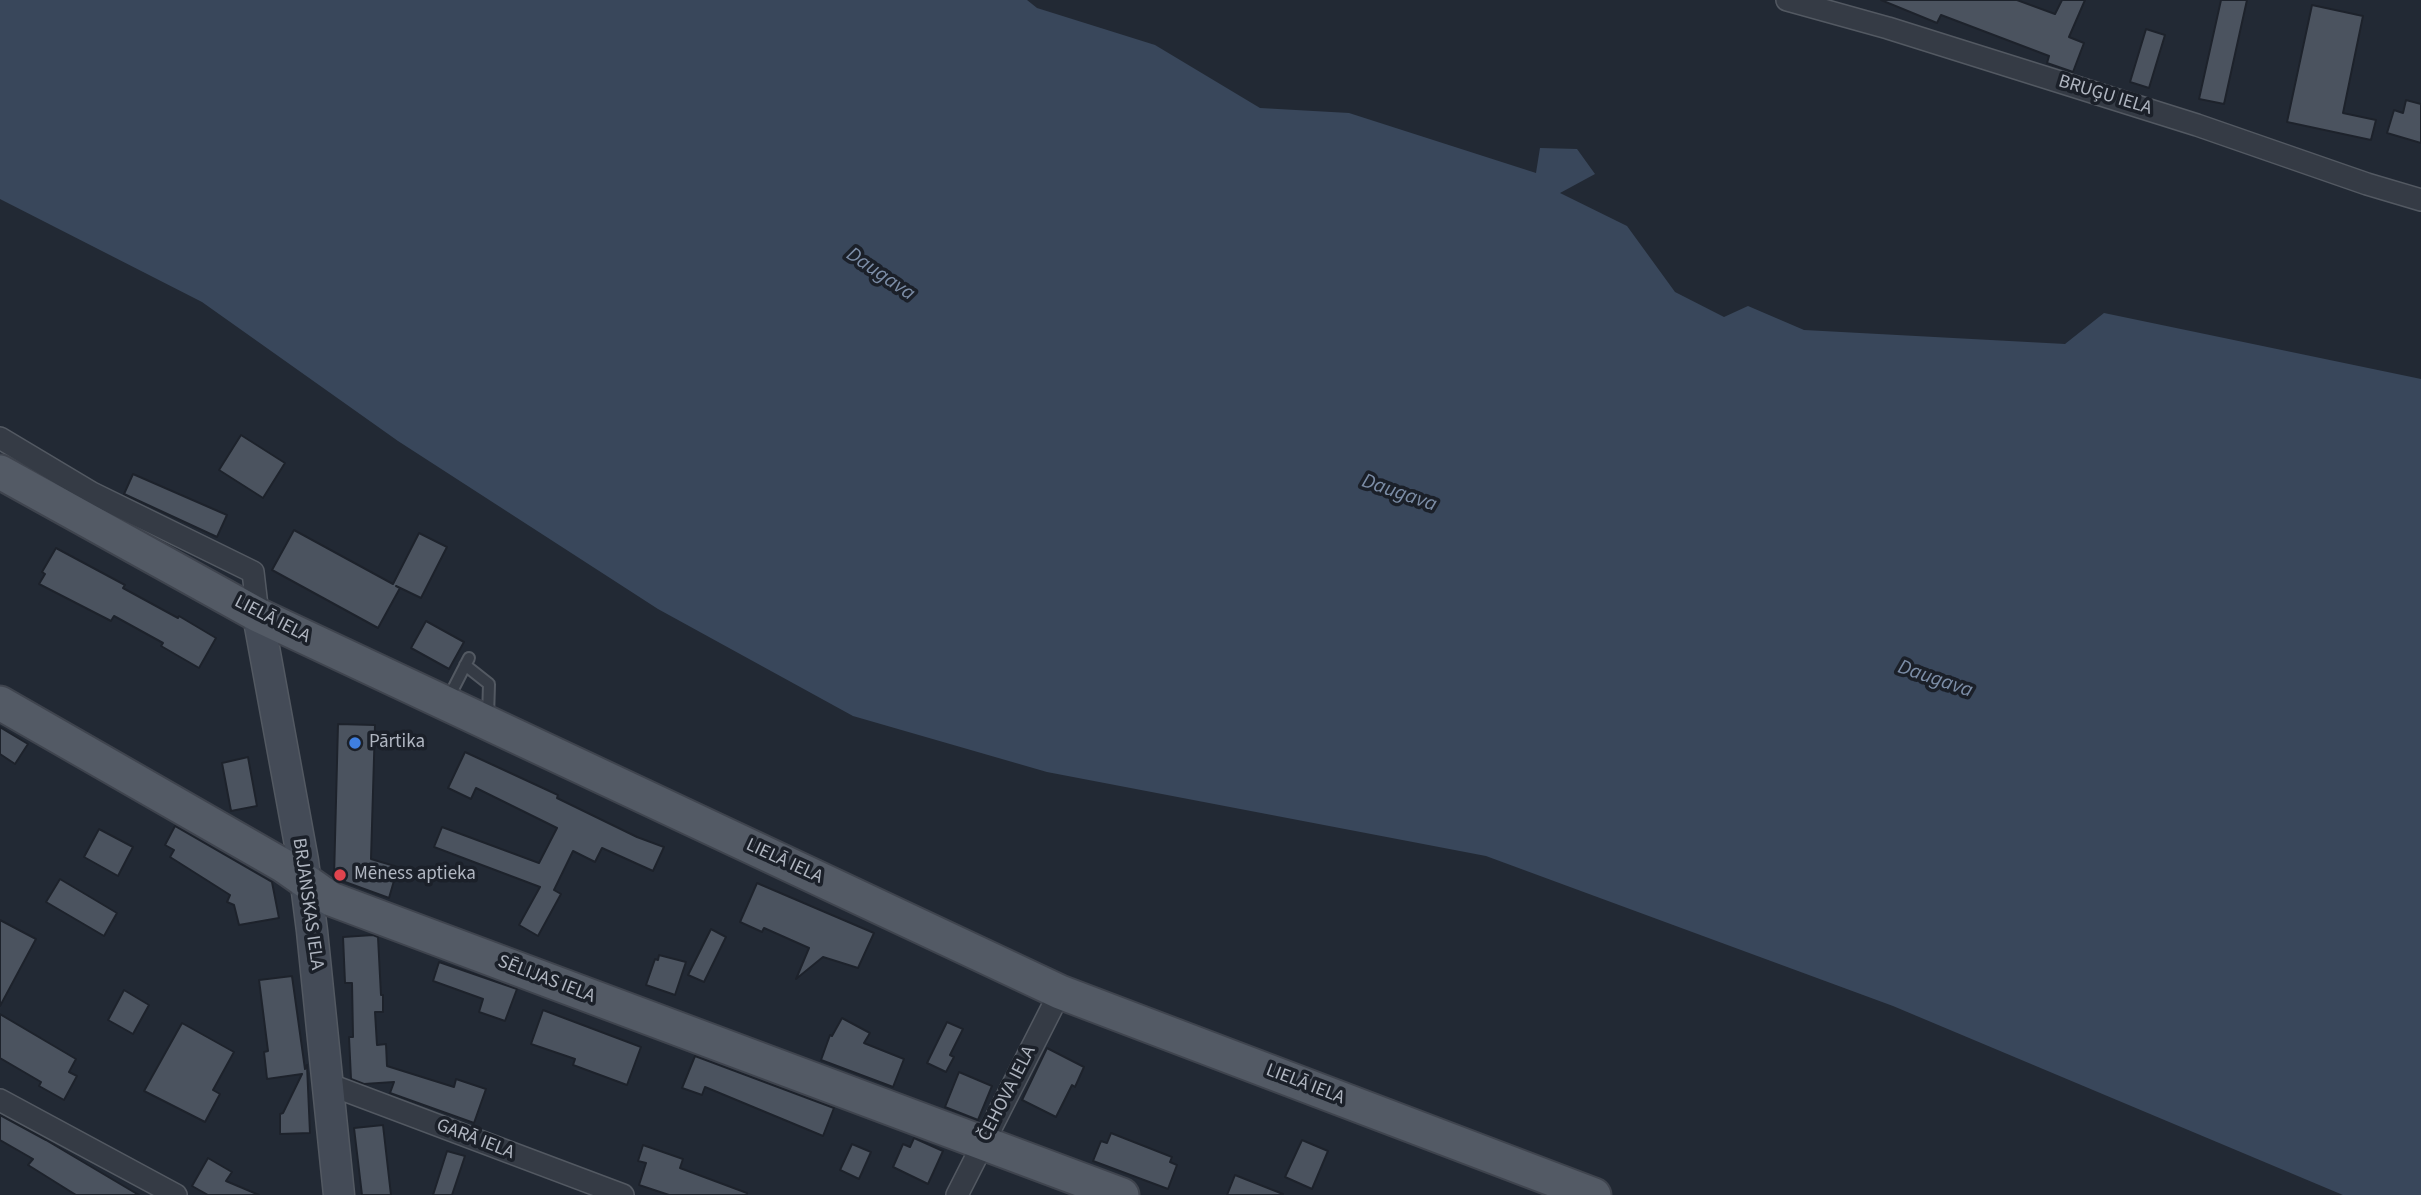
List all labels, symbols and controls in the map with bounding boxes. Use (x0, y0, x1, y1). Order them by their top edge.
street label: BRUĢU IELA (2055, 71, 2155, 121)
water label: Daugava (841, 243, 919, 307)
water label: Daugava (1358, 469, 1440, 519)
street label: LIELĀ IELA (230, 591, 314, 649)
water label: Daugava (1894, 655, 1976, 705)
place label: Pārtika (369, 732, 425, 754)
marker: Pārtika (347, 735, 363, 751)
street label: LIELĀ IELA (742, 834, 826, 890)
street label: BRJANSKAS IELA (286, 836, 328, 972)
place label: Mēness aptieka (354, 864, 476, 886)
marker: Mēness aptieka (332, 867, 348, 883)
street label: SĒLIJAS IELA (494, 951, 598, 1009)
street label: ČEHOVA IELA (974, 1043, 1042, 1145)
street label: LIELĀ IELA (1263, 1060, 1347, 1110)
street label: GARĀ IELA (433, 1115, 517, 1165)

